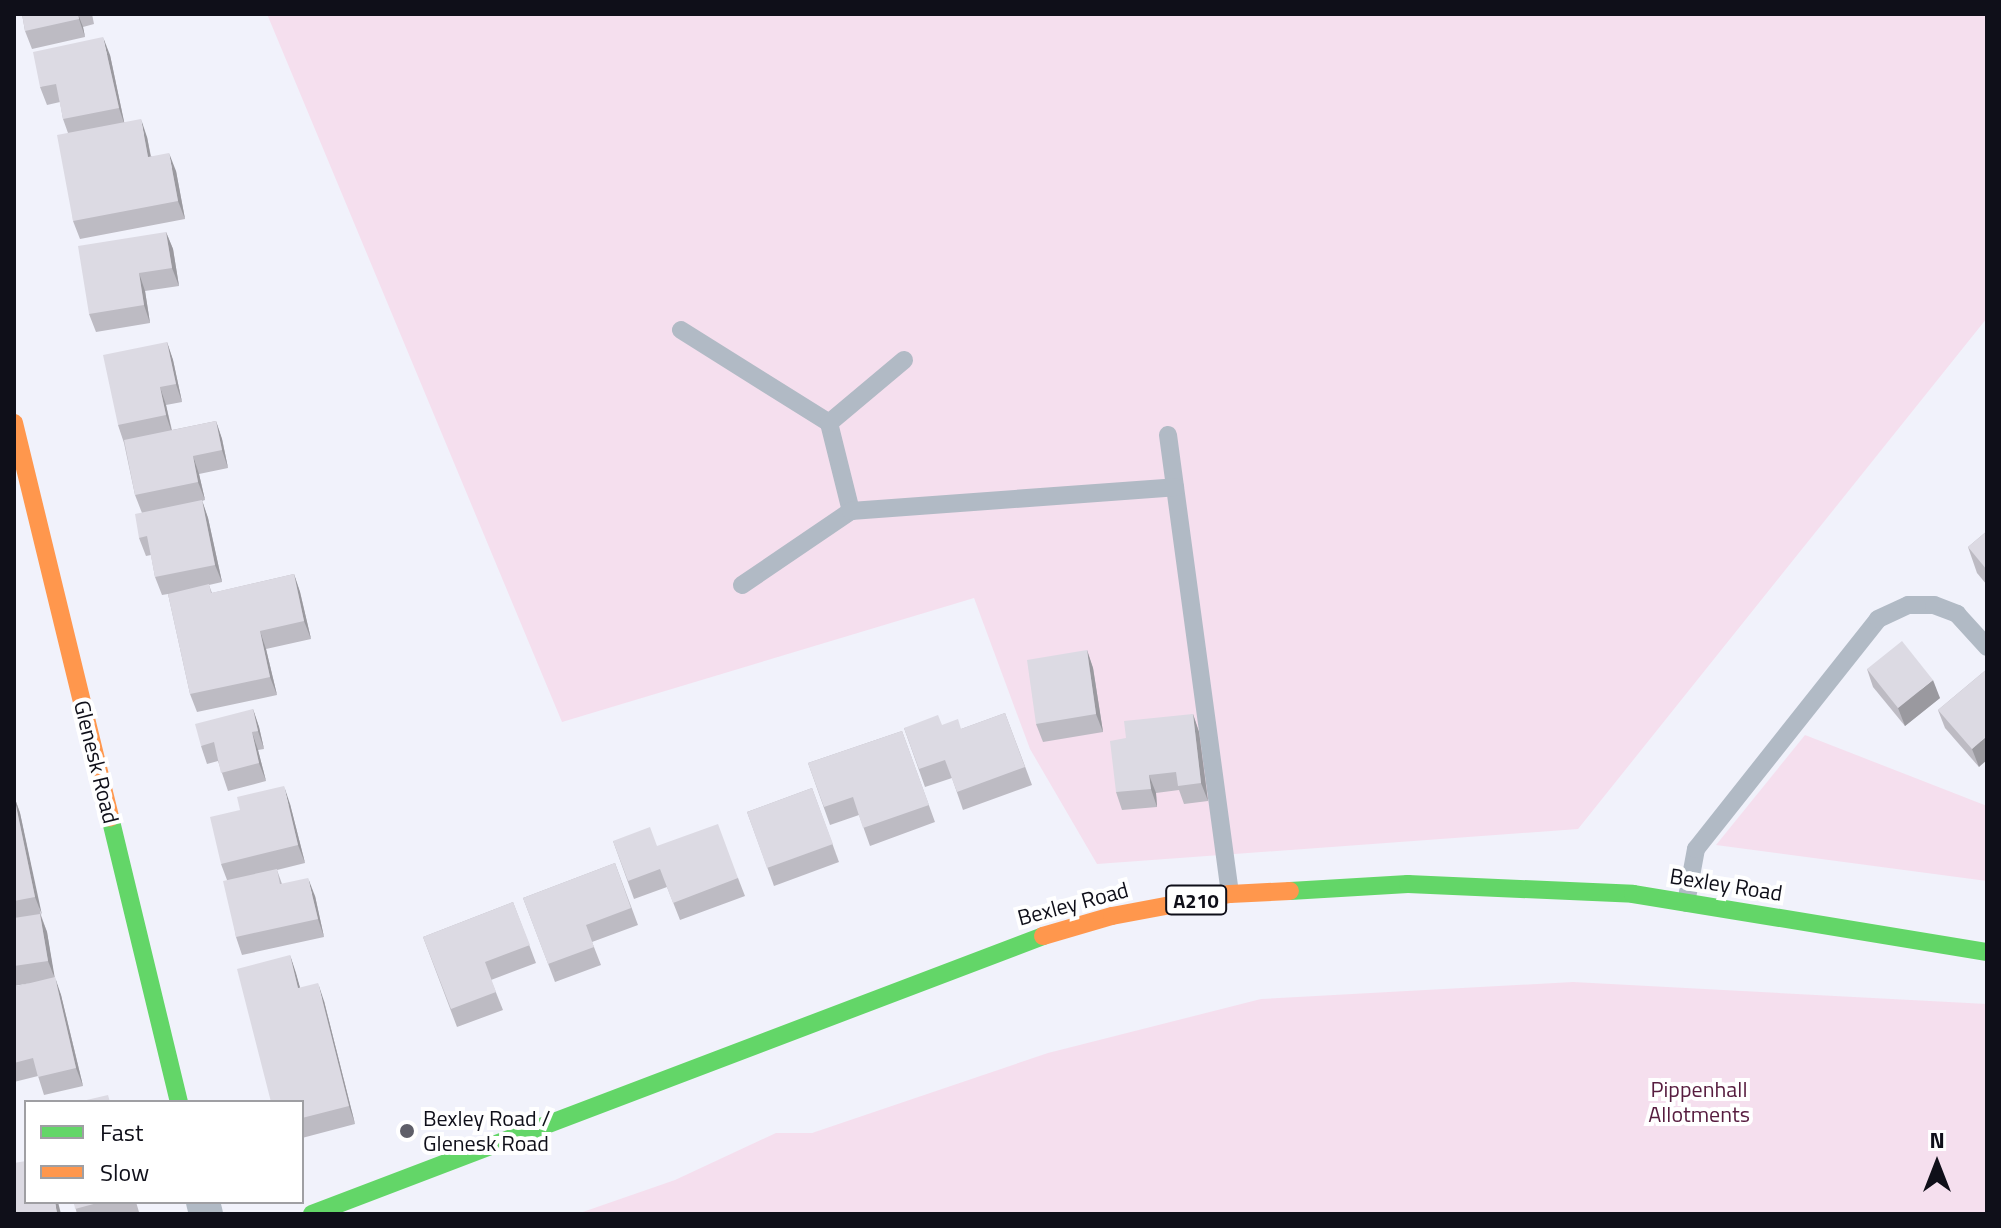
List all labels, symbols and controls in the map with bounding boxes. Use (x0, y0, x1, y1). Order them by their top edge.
street label: Glenesk Road (68, 698, 124, 826)
street label: Bexley Road (1668, 863, 1784, 907)
street label: Bexley Road (1015, 877, 1131, 931)
road number: A210 (1164, 884, 1228, 916)
park label: Pippenhall Allotments (1648, 1076, 1750, 1128)
legend (24, 1100, 304, 1204)
place label: Bexley Road / Glenesk Road (423, 1105, 551, 1156)
text: Fast (100, 1114, 143, 1150)
marker: Bexley Road / Glenesk Road (398, 1122, 416, 1140)
text: N (1929, 1123, 1945, 1157)
north arrow (1897, 1124, 1977, 1204)
text: Slow (100, 1154, 149, 1190)

